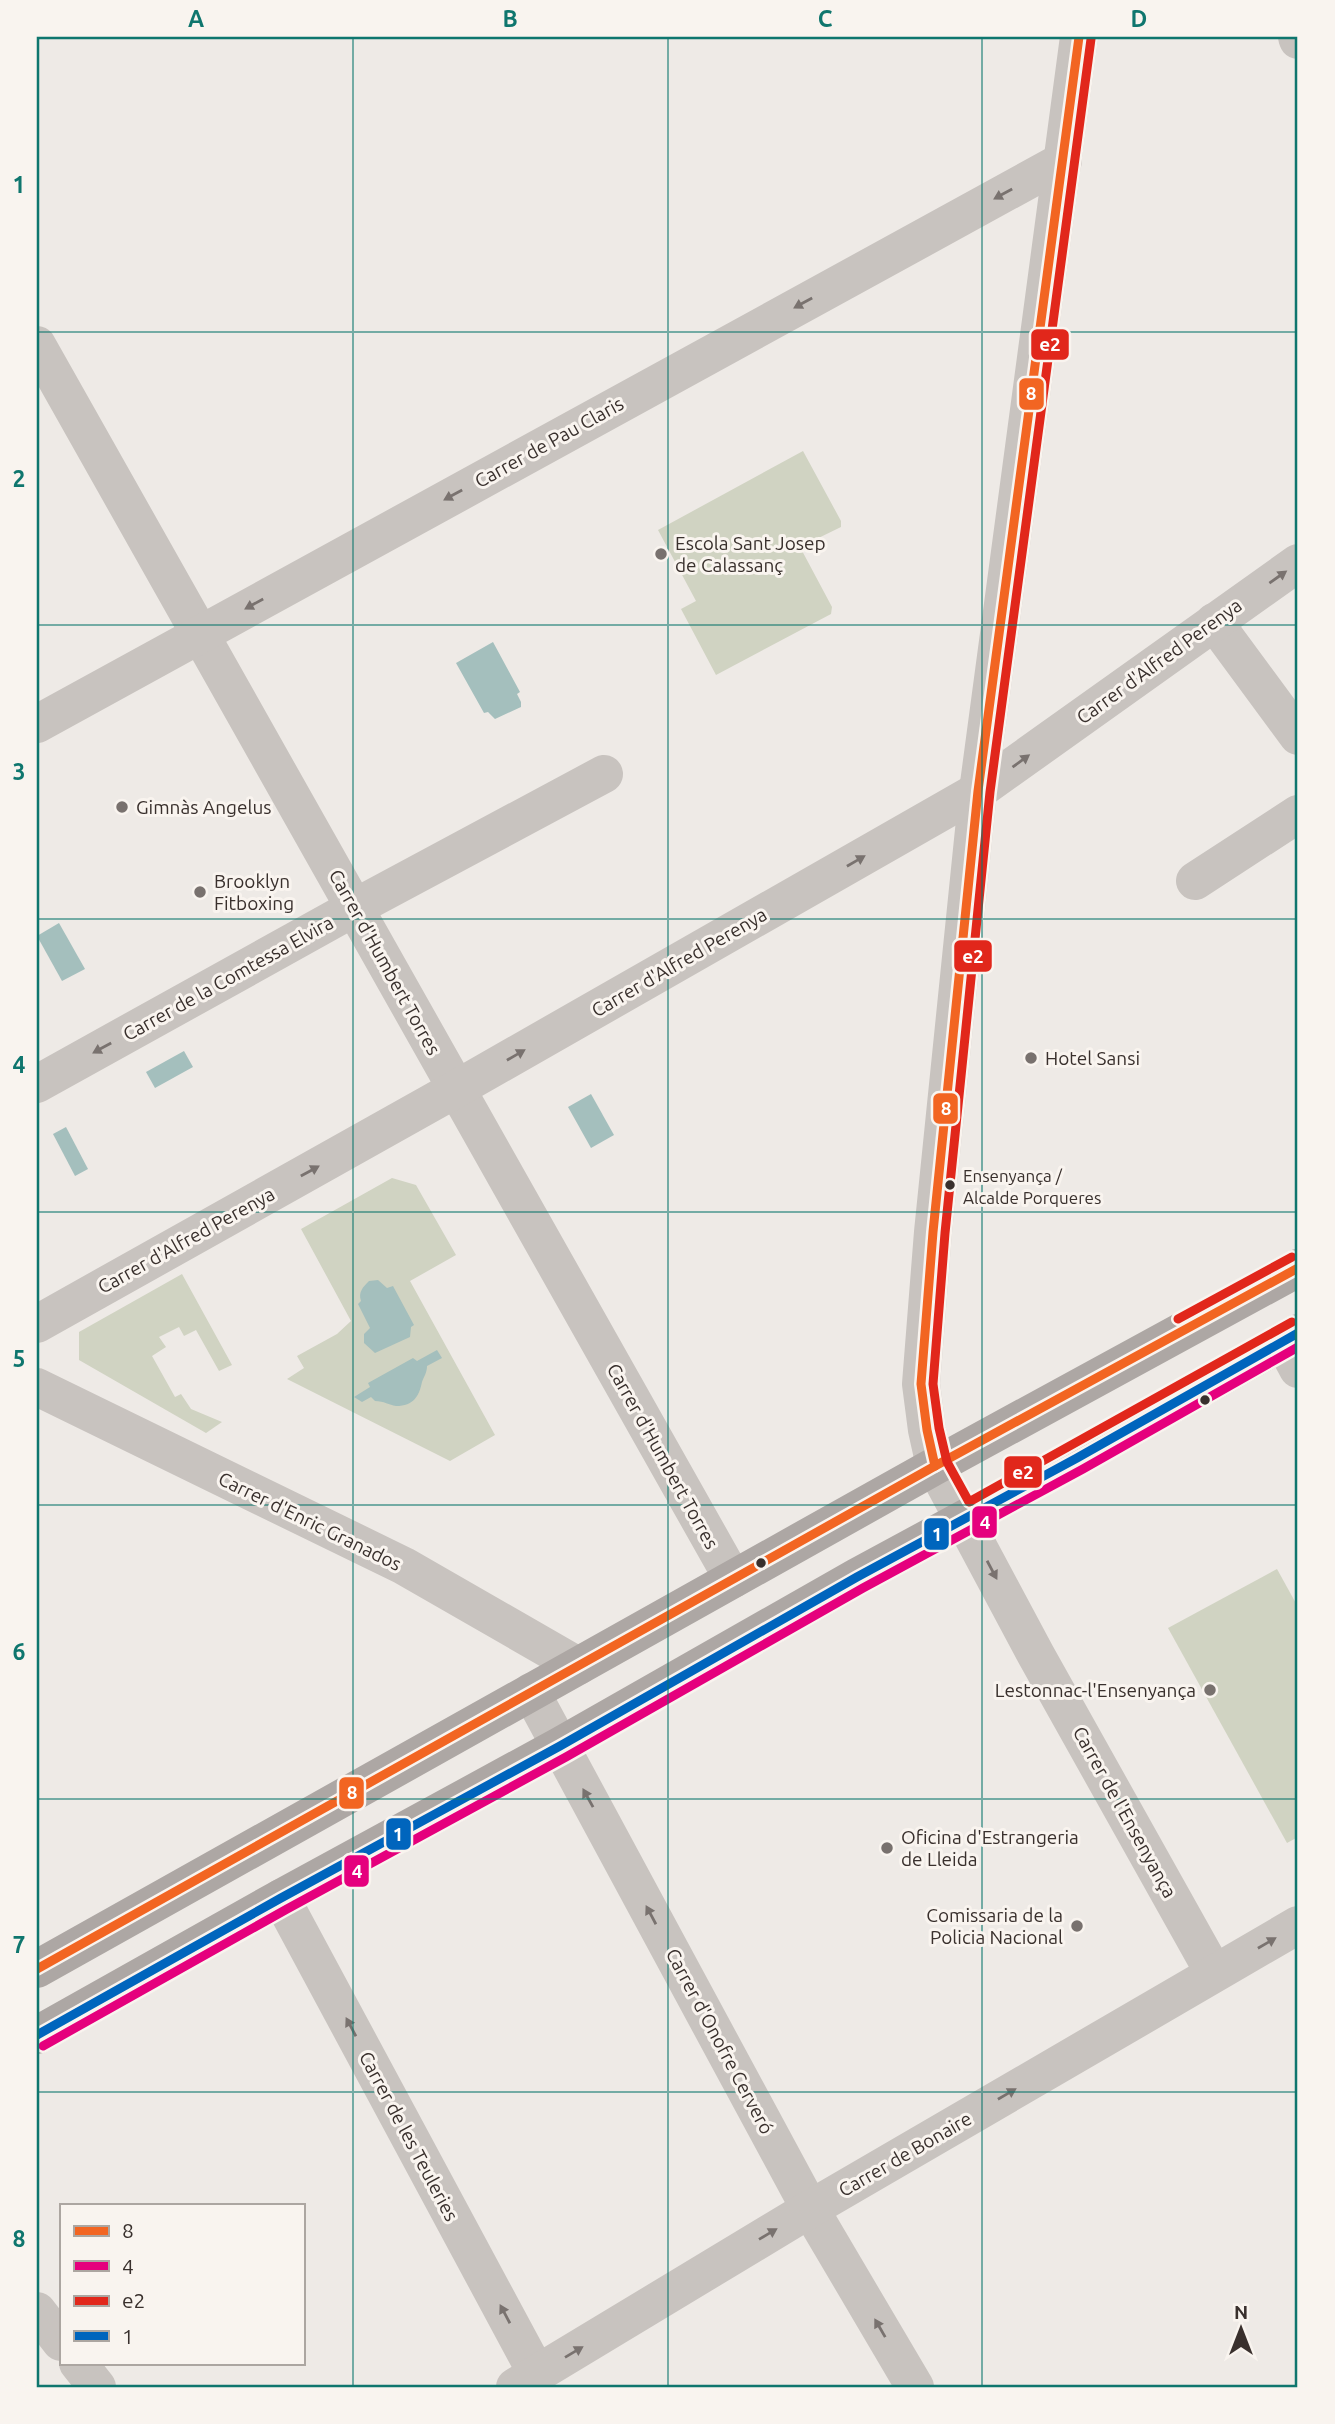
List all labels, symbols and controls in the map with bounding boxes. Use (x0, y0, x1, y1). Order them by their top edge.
text: A (188, 6, 204, 31)
text: B (502, 6, 518, 31)
text: C (818, 6, 833, 31)
text: D (1131, 6, 1147, 31)
text: 1 (13, 172, 25, 197)
one-way arrow (993, 188, 1012, 200)
one-way arrow (793, 297, 813, 309)
line badge: e2 (1030, 328, 1070, 361)
text: e2 (1039, 333, 1061, 355)
line badge: 8 (1018, 377, 1045, 411)
text: 8 (1026, 382, 1036, 404)
street label: Carrer de Pau Claris (471, 392, 627, 492)
text: 2 (13, 466, 25, 491)
one-way arrow (443, 489, 463, 501)
place label: Escola Sant Josep de Calassanç (675, 532, 826, 576)
marker: Escola Sant Josep de Calassanç (653, 546, 669, 562)
one-way arrow (1269, 570, 1287, 584)
street label: Carrer d'Alfred Perenya (1072, 594, 1246, 728)
one-way arrow (244, 598, 263, 610)
one-way arrow (1012, 754, 1030, 768)
text: 3 (13, 759, 25, 784)
place label: Gimnàs Angelus (136, 796, 272, 818)
marker: Gimnàs Angelus (114, 799, 130, 815)
one-way arrow (846, 855, 865, 867)
street label: Carrer d'Humbert Torres (325, 865, 445, 1059)
place label: Brooklyn Fitboxing (214, 870, 294, 914)
marker: Brooklyn Fitboxing (192, 884, 208, 900)
street label: Carrer d'Alfred Perenya (587, 903, 771, 1021)
street label: Carrer de la Comtessa Elvira (119, 911, 337, 1045)
line badge: e2 (953, 939, 993, 973)
text: e2 (962, 945, 984, 967)
one-way arrow (92, 1042, 112, 1054)
place label: Hotel Sansi (1045, 1047, 1140, 1069)
one-way arrow (506, 1049, 525, 1061)
marker: Hotel Sansi (1023, 1050, 1039, 1066)
text: 4 (13, 1052, 26, 1077)
line badge: 8 (932, 1092, 959, 1125)
text: 8 (941, 1097, 951, 1119)
one-way arrow (301, 1165, 320, 1177)
place label: Ensenyança / Alcalde Porqueres (963, 1166, 1101, 1207)
marker: Ensenyança / Alcalde Porqueres (943, 1178, 957, 1192)
street label: Carrer d'Alfred Perenya (94, 1182, 278, 1298)
text: 5 (13, 1346, 25, 1371)
street label: Carrer d'Humbert Torres (603, 1359, 723, 1553)
unlabelled marker (1198, 1393, 1212, 1407)
line badge: e2 (1003, 1455, 1043, 1489)
text: e2 (1012, 1461, 1034, 1483)
street label: Carrer d'Enric Granados (215, 1467, 405, 1575)
line badge: 4 (971, 1505, 998, 1539)
text: 4 (980, 1511, 991, 1533)
line badge: 1 (923, 1517, 950, 1551)
text: 1 (932, 1523, 942, 1545)
unlabelled marker (754, 1556, 768, 1570)
one-way arrow (986, 1560, 997, 1580)
text: 6 (13, 1639, 26, 1664)
place label: Lestonnac-l'Ensenyança (995, 1679, 1196, 1701)
marker: Lestonnac-l'Ensenyança (1202, 1682, 1218, 1698)
street label: Carrer de l'Ensenyança (1069, 1722, 1181, 1902)
line badge: 8 (338, 1776, 365, 1810)
text: 8 (347, 1781, 357, 1803)
one-way arrow (582, 1787, 594, 1807)
line badge: 1 (385, 1817, 412, 1851)
text: 1 (393, 1823, 403, 1845)
place label: Oficina d'Estrangeria de Lleida (901, 1826, 1079, 1870)
marker: Oficina d'Estrangeria de Lleida (879, 1840, 895, 1856)
line badge: 4 (343, 1854, 370, 1888)
text: 4 (352, 1860, 363, 1882)
place label: Comissaria de la Policia Nacional (926, 1904, 1063, 1948)
one-way arrow (646, 1905, 657, 1925)
marker: Comissaria de la Policia Nacional (1069, 1918, 1085, 1934)
text: 7 (13, 1932, 25, 1957)
one-way arrow (1257, 1937, 1277, 1949)
street label: Carrer d'Onofre Cerveró (662, 1944, 778, 2138)
one-way arrow (345, 2018, 357, 2037)
street label: Carrer de les Teuleries (355, 2047, 463, 2225)
one-way arrow (997, 2088, 1016, 2101)
street label: Carrer de Bonaire (835, 2107, 975, 2201)
legend (60, 2204, 304, 2364)
text: 8 (122, 2218, 134, 2242)
text: 8 (13, 2226, 25, 2251)
one-way arrow (759, 2228, 778, 2240)
text: 4 (122, 2254, 134, 2278)
text: e2 (122, 2288, 145, 2312)
north arrow (1206, 2294, 1276, 2364)
text: N (1234, 2301, 1248, 2323)
one-way arrow (499, 2304, 511, 2324)
one-way arrow (874, 2319, 887, 2338)
text: 1 (122, 2324, 134, 2348)
one-way arrow (564, 2346, 583, 2358)

